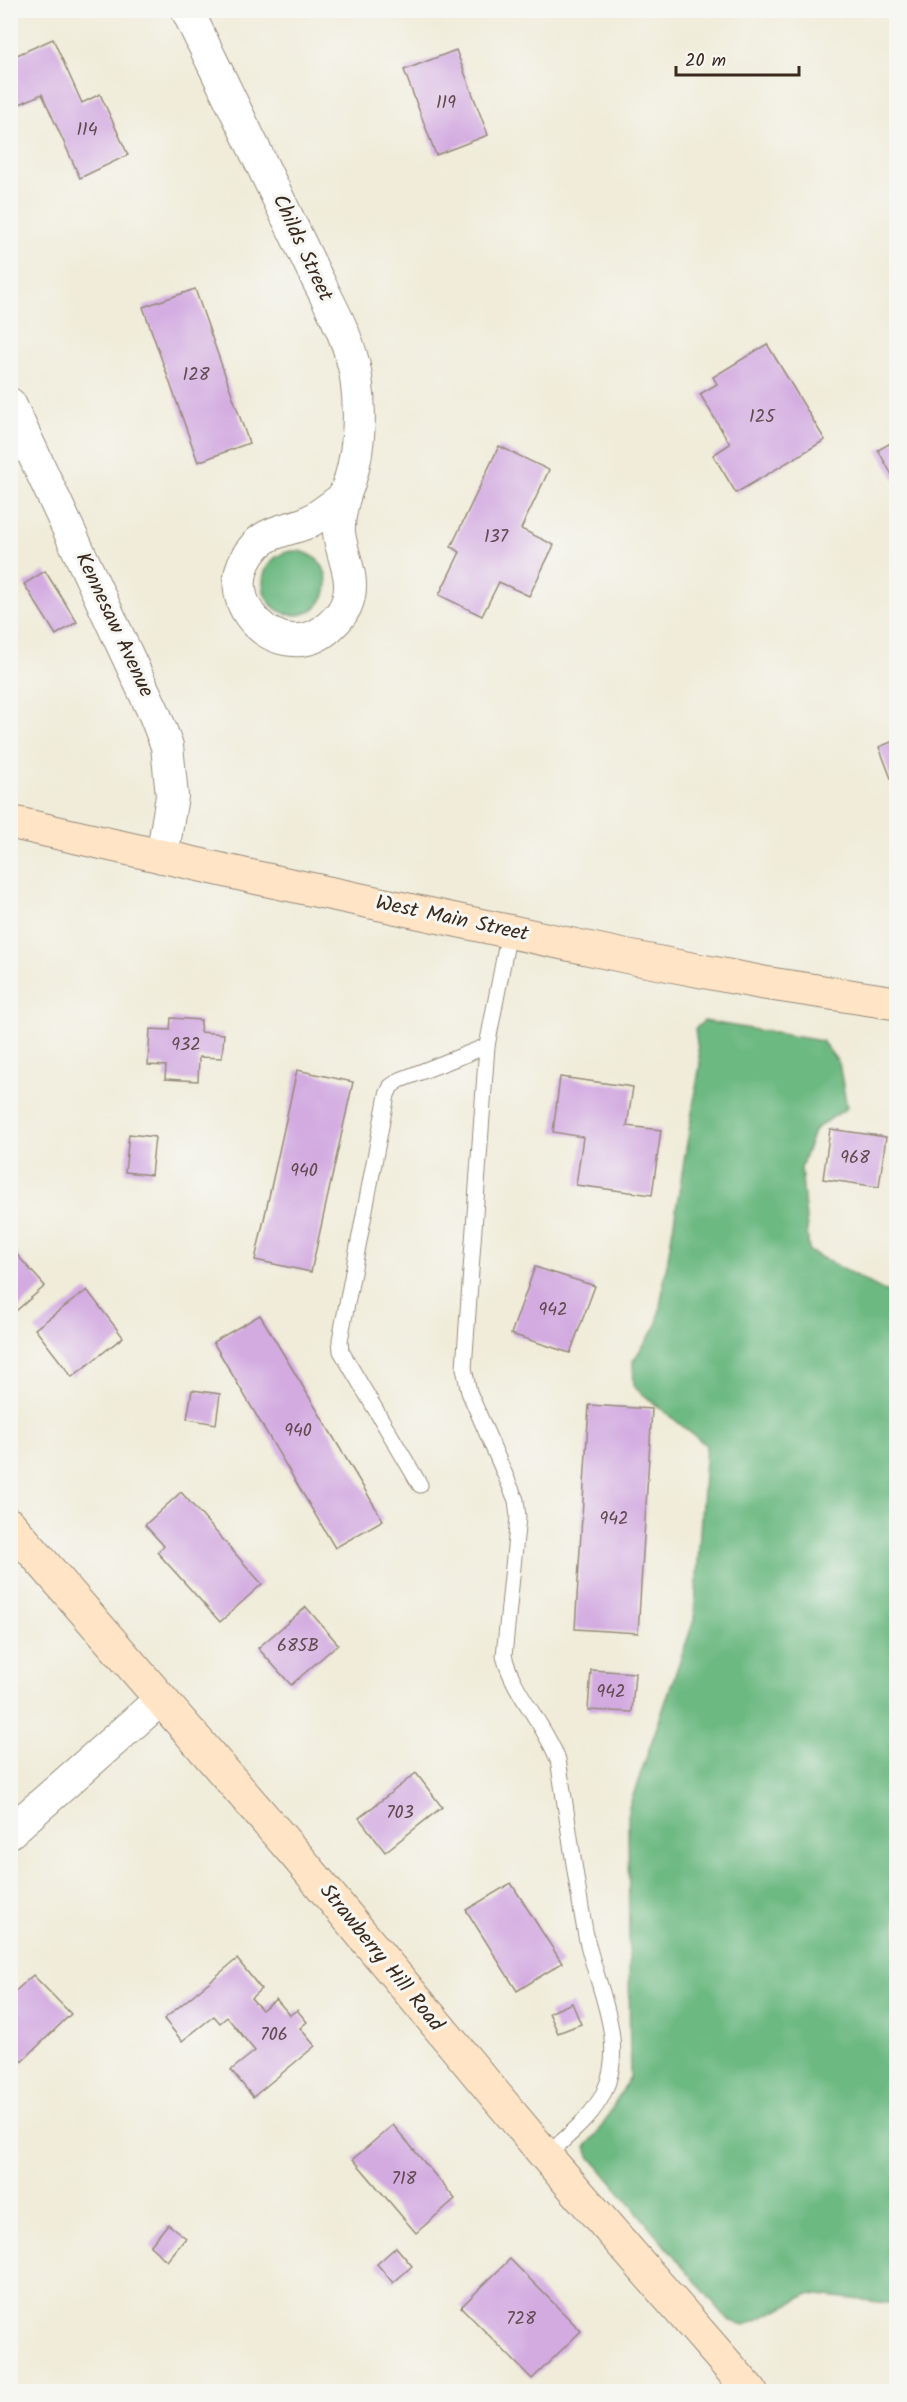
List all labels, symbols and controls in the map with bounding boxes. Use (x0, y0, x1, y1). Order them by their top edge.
scale bar (676, 39, 799, 77)
text: 20 m (685, 47, 726, 76)
house number: 119 (436, 89, 456, 118)
house number: 114 (76, 116, 98, 145)
street label: Childs Street (263, 189, 342, 308)
house number: 128 (183, 361, 210, 390)
house number: 125 (749, 403, 776, 432)
house number: 137 (484, 523, 509, 552)
street label: Kennesaw Avenue (66, 547, 162, 704)
street label: West Main Street (372, 887, 532, 952)
house number: 932 (171, 1031, 201, 1060)
house number: 968 (840, 1144, 870, 1173)
house number: 940 (290, 1157, 318, 1186)
house number: 942 (538, 1296, 568, 1325)
house number: 940 (284, 1417, 312, 1446)
house number: 942 (599, 1505, 629, 1534)
house number: 685B (277, 1632, 319, 1661)
house number: 942 (596, 1678, 626, 1707)
house number: 703 (386, 1799, 414, 1828)
street label: Strawberry Hill Road (311, 1877, 452, 2040)
house number: 706 (260, 2021, 288, 2050)
house number: 718 (392, 2165, 417, 2194)
house number: 728 (506, 2305, 536, 2334)

